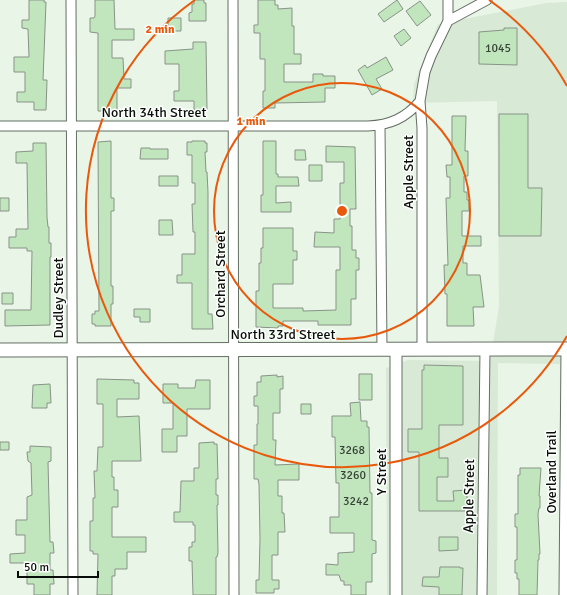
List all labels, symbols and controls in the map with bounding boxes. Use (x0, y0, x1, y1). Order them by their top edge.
text: 2 min (146, 22, 175, 37)
house number: 1045 (485, 41, 511, 56)
street label: North 34th Street (101, 104, 207, 121)
text: 1 min (237, 114, 266, 129)
street label: Apple Street (400, 135, 417, 209)
centre of rings (335, 204, 349, 218)
street label: Orchard Street (212, 230, 229, 318)
street label: Dudley Street (50, 257, 67, 339)
street label: North 33rd Street (231, 326, 336, 343)
street label: Overland Trail (543, 430, 560, 514)
house number: 3268 (339, 443, 365, 458)
street label: Y Street (373, 449, 390, 495)
street label: Apple Street (460, 459, 478, 533)
house number: 3260 (340, 468, 366, 483)
house number: 3242 (343, 494, 369, 509)
scale bar (18, 553, 98, 579)
text: 50 m (24, 560, 49, 575)

